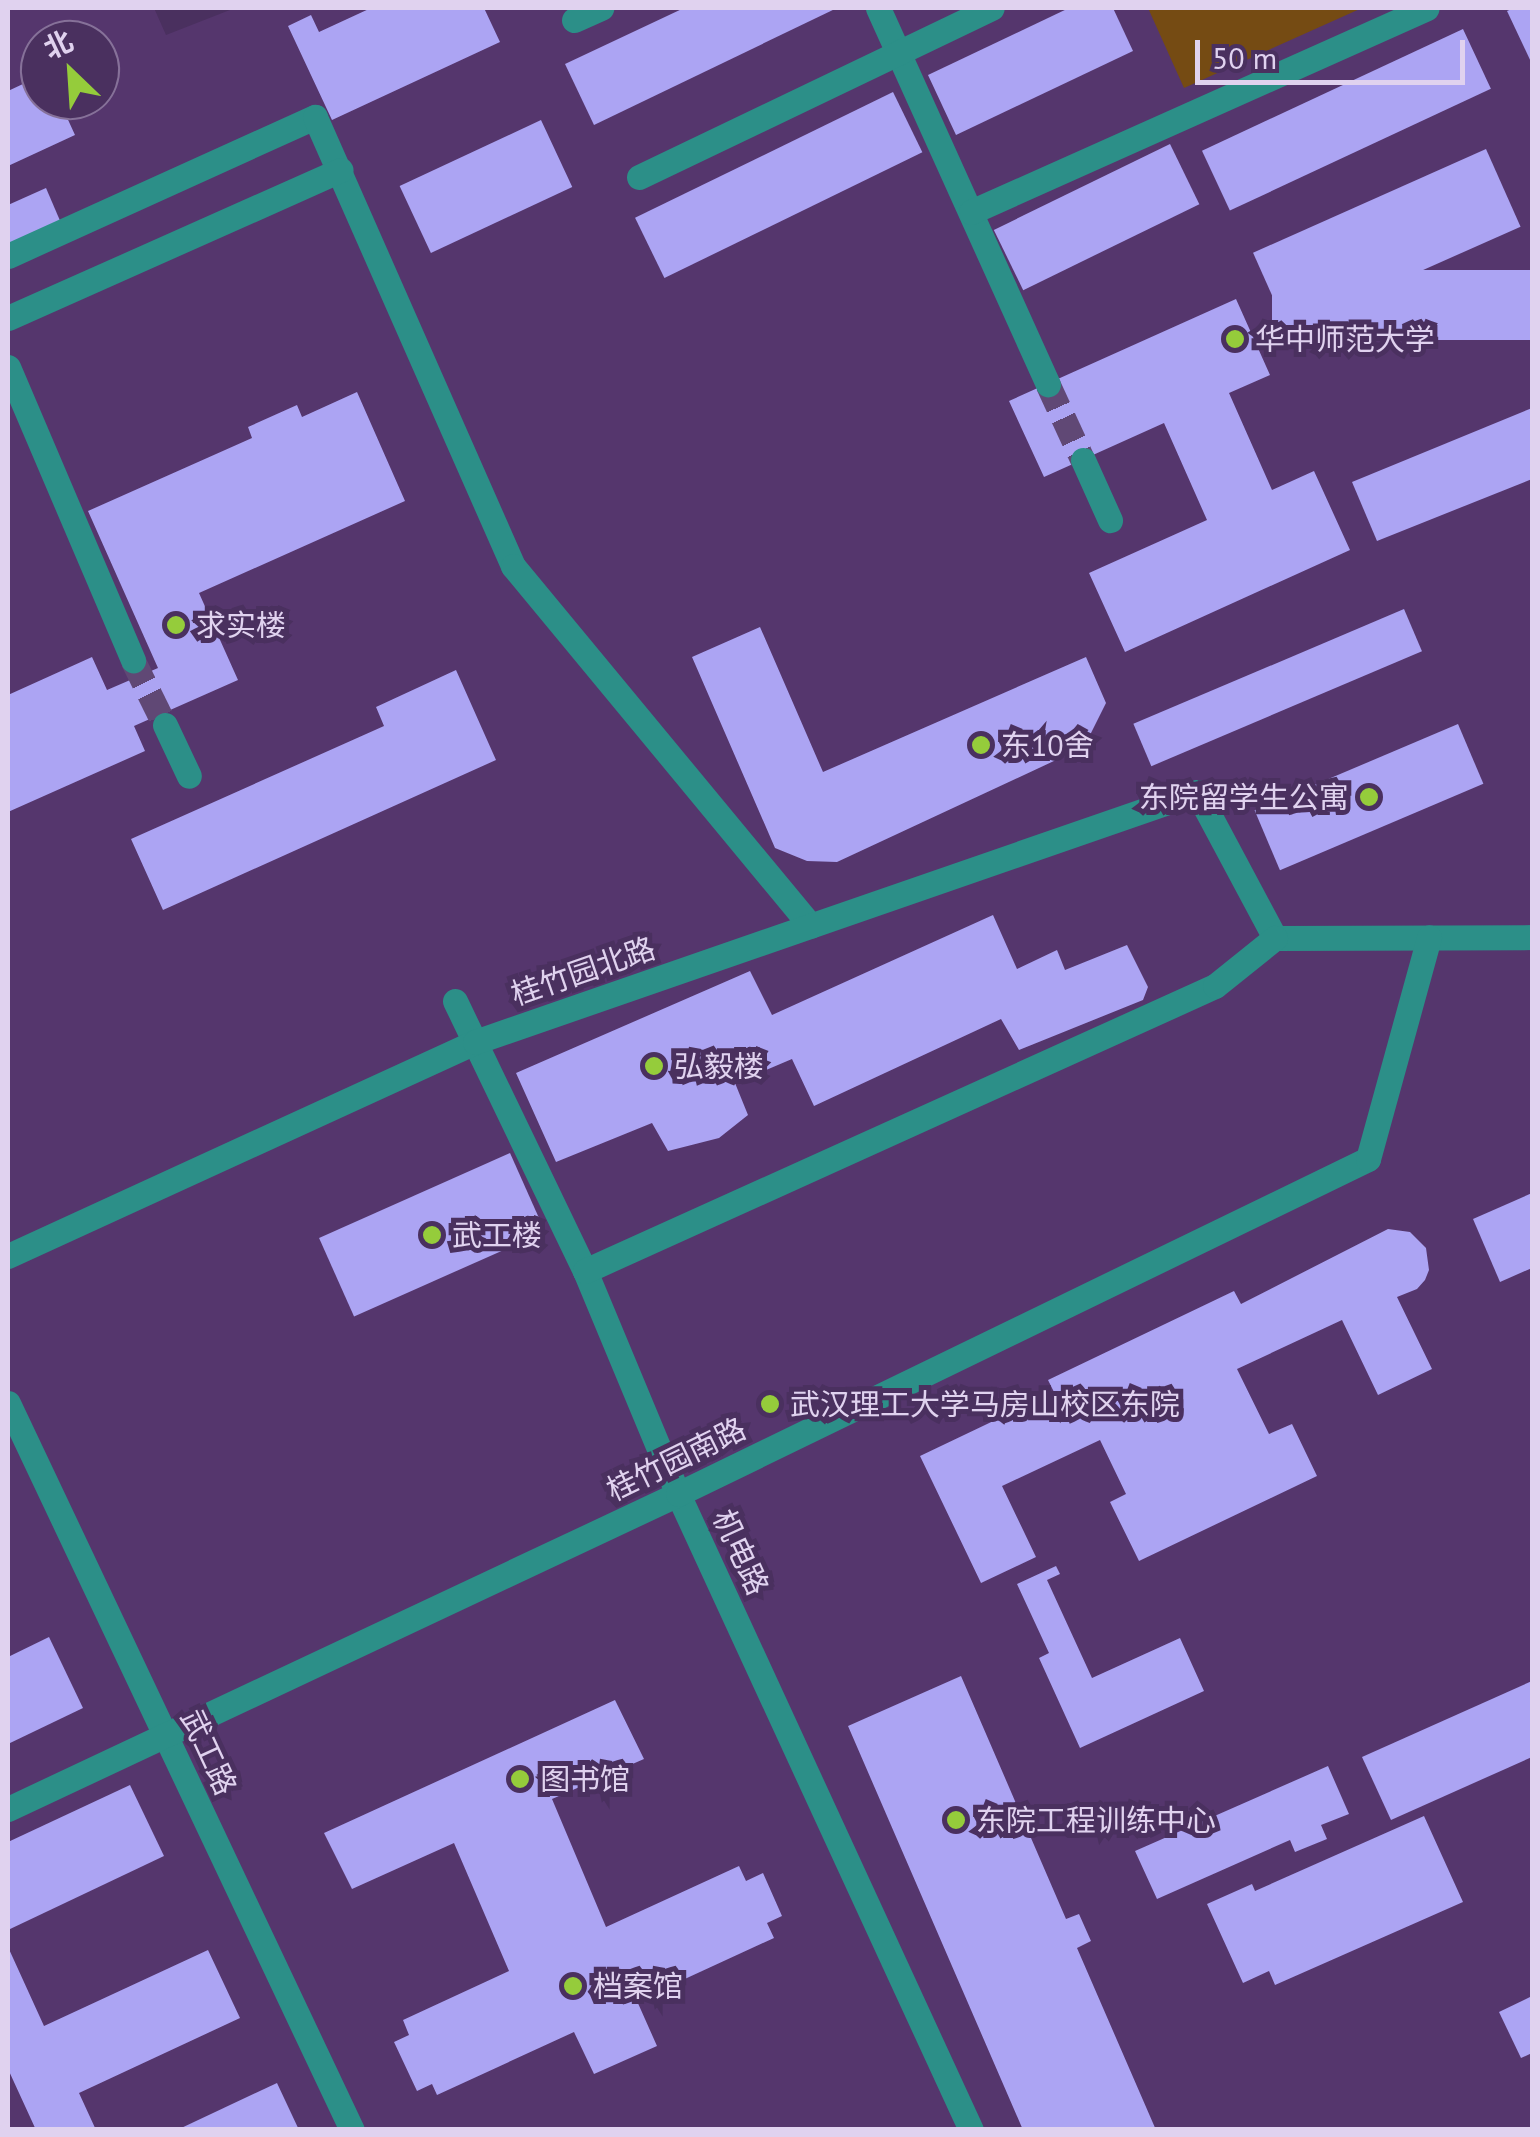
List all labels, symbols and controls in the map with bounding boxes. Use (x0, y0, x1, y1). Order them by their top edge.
north arrow (20, 20, 120, 120)
scale bar (1200, 20, 1470, 82)
text: 北 (37, 21, 78, 67)
text: 50 m (1212, 38, 1277, 77)
place label: 华中师范大学 (1255, 321, 1435, 357)
marker: 华中师范大学 (1224, 328, 1246, 350)
place label: 求实楼 (196, 607, 286, 643)
marker: 求实楼 (165, 614, 187, 636)
place label: 东10舍 (1001, 727, 1094, 763)
marker: 东10舍 (970, 734, 992, 756)
place label: 东院留学生公寓 (1139, 779, 1349, 815)
marker: 东院留学生公寓 (1358, 786, 1380, 808)
street label: 桂竹园北路 (506, 930, 660, 1012)
place label: 弘毅楼 (674, 1048, 764, 1084)
marker: 弘毅楼 (643, 1055, 665, 1077)
place label: 武工楼 (452, 1217, 542, 1253)
marker: 武工楼 (421, 1224, 443, 1246)
place label: 武汉理工大学马房山校区东院 (790, 1386, 1180, 1422)
marker: 武汉理工大学马房山校区东院 (759, 1393, 781, 1415)
street label: 桂竹园南路 (601, 1410, 751, 1508)
street label: 机电路 (706, 1504, 776, 1600)
street label: 武工路 (174, 1704, 244, 1800)
place label: 图书馆 (540, 1761, 630, 1797)
marker: 图书馆 (509, 1768, 531, 1790)
place label: 东院工程训练中心 (976, 1802, 1216, 1838)
marker: 东院工程训练中心 (945, 1809, 967, 1831)
place label: 档案馆 (593, 1968, 683, 2004)
marker: 档案馆 (562, 1975, 584, 1997)

